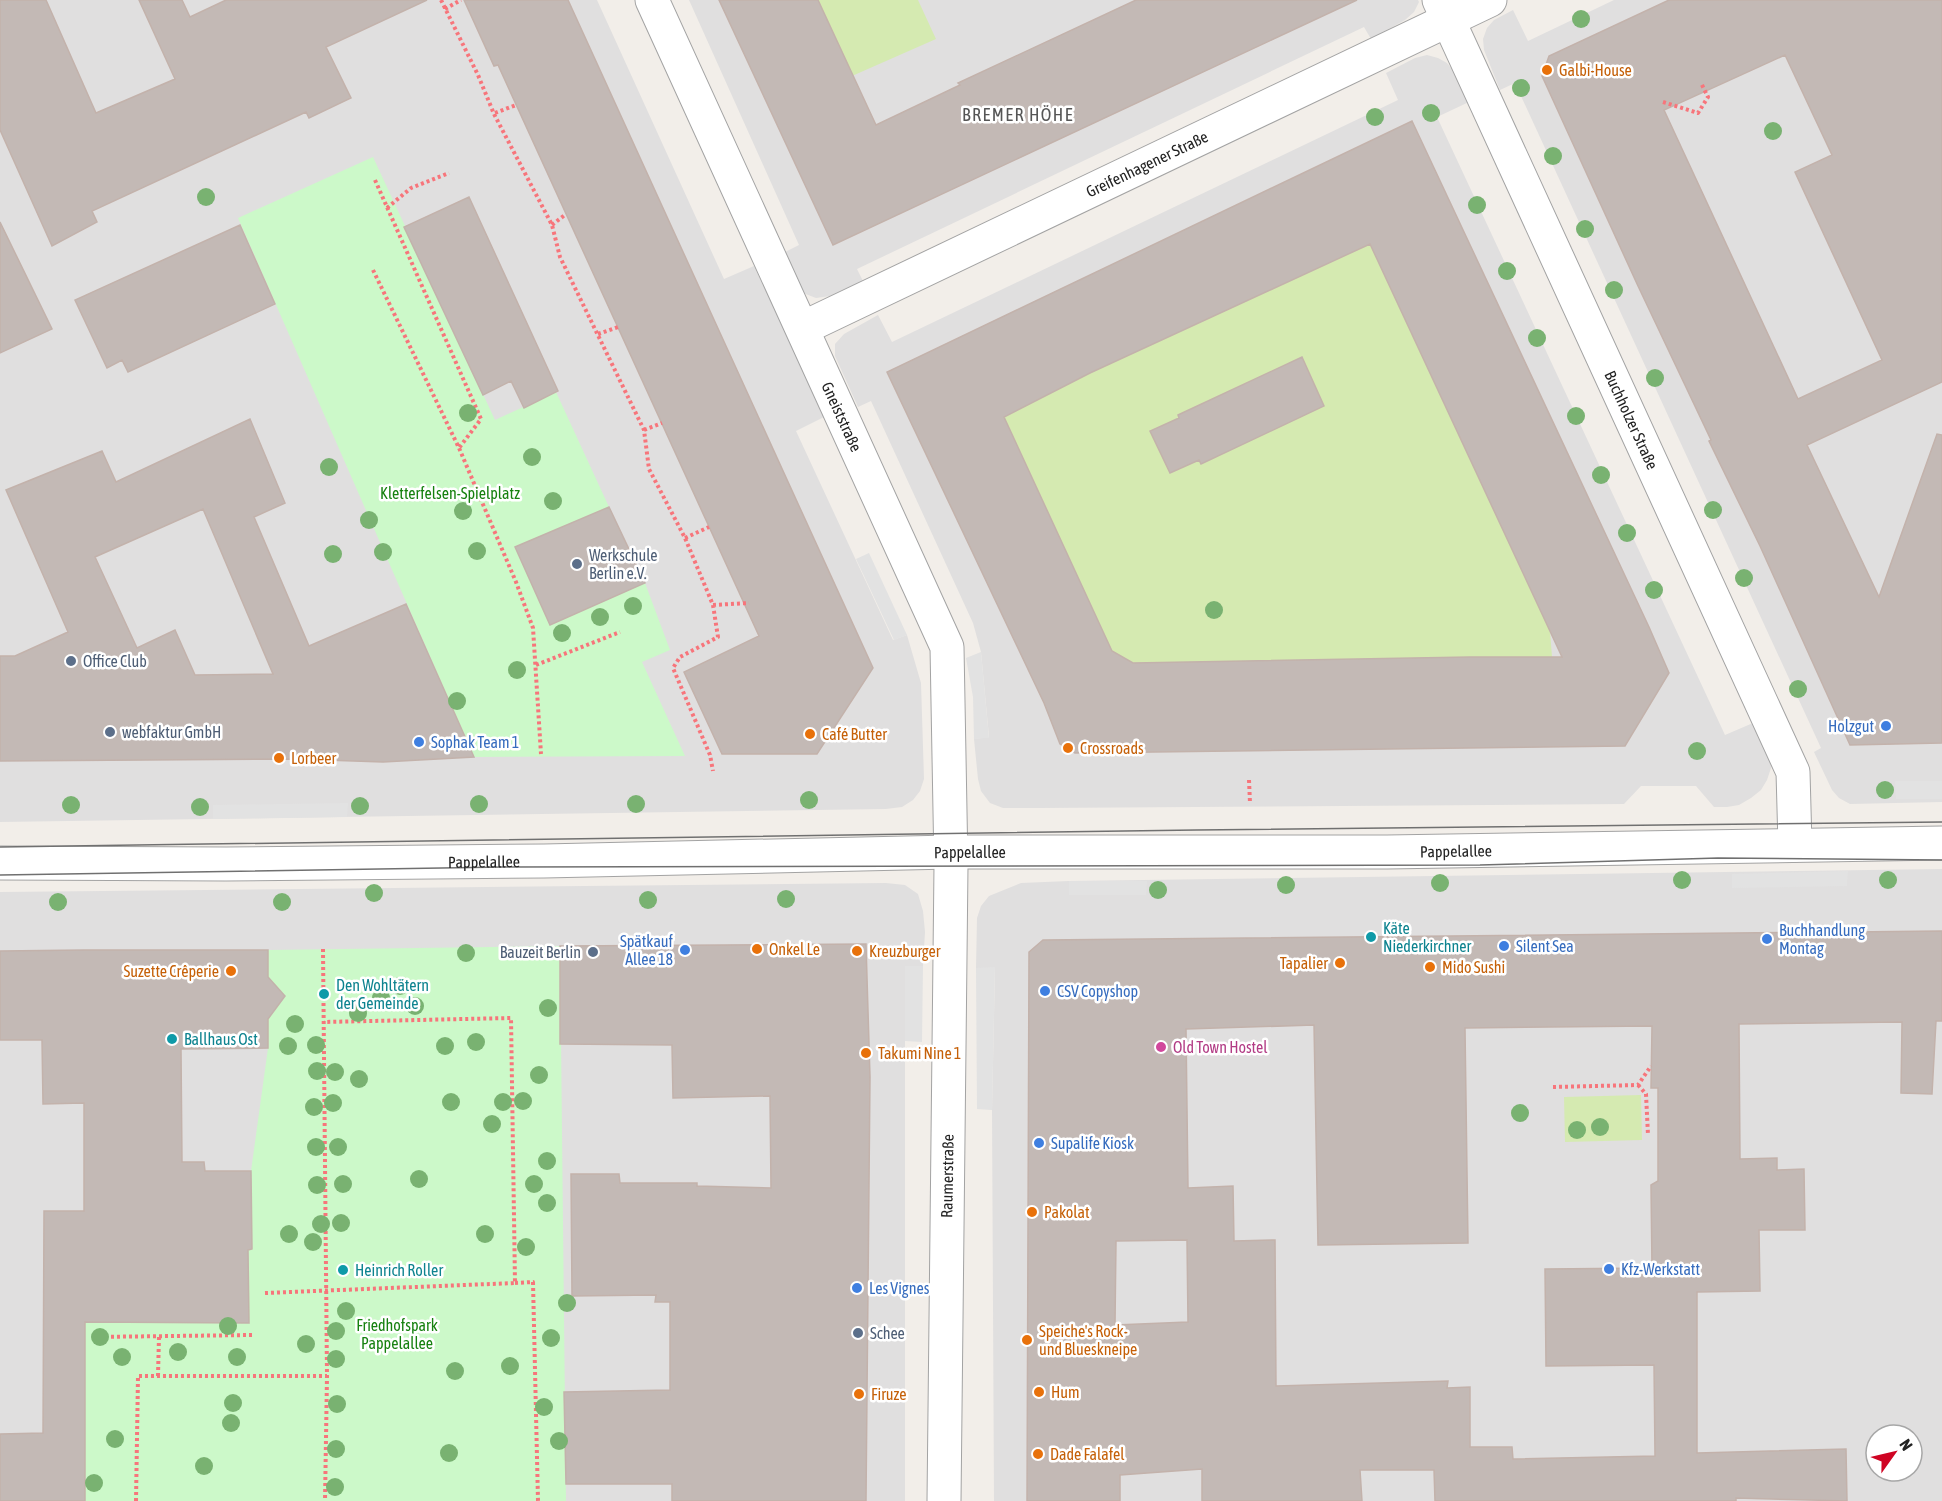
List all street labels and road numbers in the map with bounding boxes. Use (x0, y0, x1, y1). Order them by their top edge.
street label: Greifenhagener Straße (1083, 127, 1211, 201)
street label: Buchholzer Straße (1601, 368, 1662, 472)
street label: Gneiststraße (818, 379, 866, 454)
street label: Pappelallee (1420, 841, 1492, 861)
street label: Pappelallee (934, 843, 1006, 862)
street label: Pappelallee (448, 852, 520, 872)
street label: Raumerstraße (937, 1134, 957, 1218)

